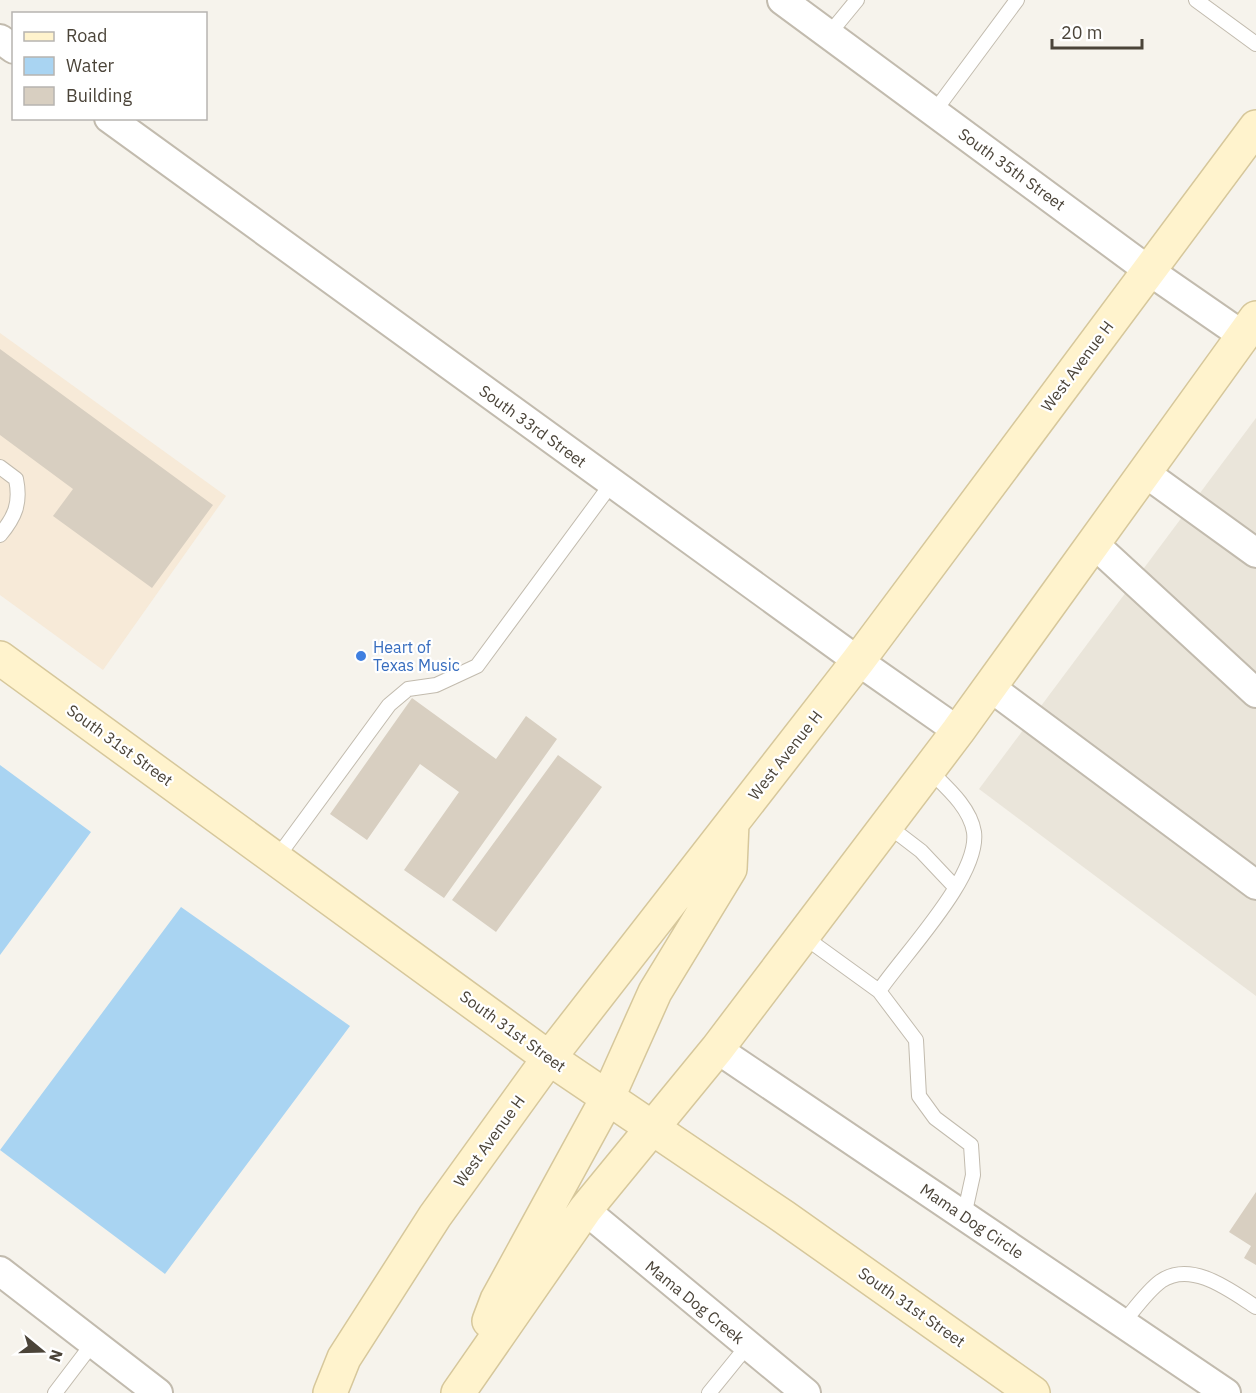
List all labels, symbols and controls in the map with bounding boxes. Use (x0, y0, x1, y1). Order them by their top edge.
legend (12, 12, 207, 120)
scale bar (1052, 12, 1142, 50)
text: 20 m (1061, 21, 1103, 44)
text: Road (66, 24, 107, 47)
text: Water (66, 54, 115, 77)
text: Building (66, 84, 133, 107)
street label: South 35th Street (955, 123, 1069, 215)
street label: West Avenue H (1036, 317, 1118, 415)
street label: South 33rd Street (475, 380, 591, 472)
place label: Heart of Texas Music (373, 637, 460, 675)
marker: Heart of Texas Music (354, 649, 368, 663)
street label: South 31st Street (63, 700, 177, 790)
street label: West Avenue H (744, 706, 826, 804)
street label: South 31st Street (456, 986, 570, 1076)
street label: West Avenue H (449, 1091, 529, 1191)
street label: Mama Dog Circle (916, 1179, 1028, 1263)
street label: Mama Dog Creek (642, 1256, 749, 1348)
street label: South 31st Street (855, 1263, 969, 1351)
north arrow (12, 1321, 72, 1381)
text: N (45, 1347, 68, 1365)

